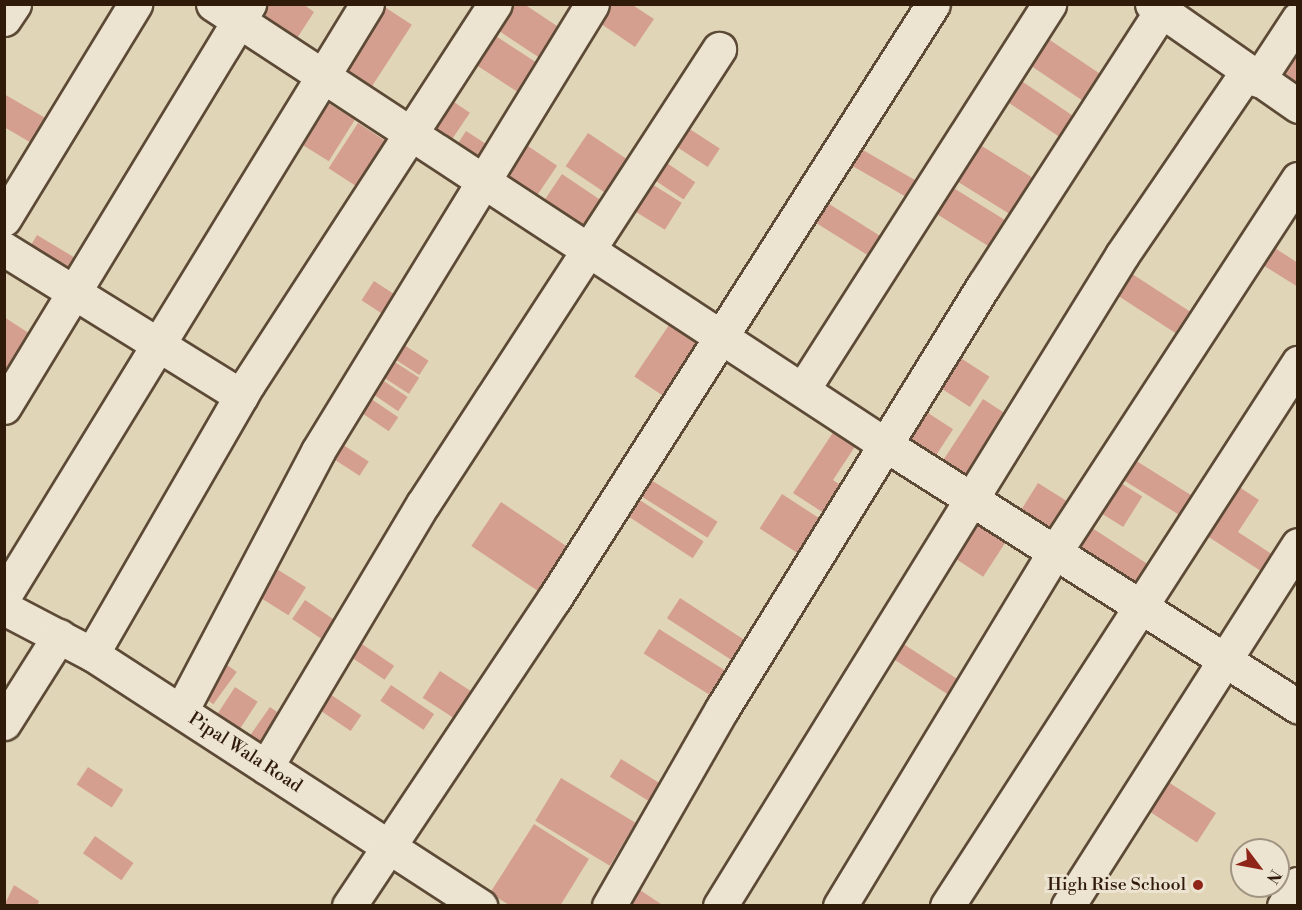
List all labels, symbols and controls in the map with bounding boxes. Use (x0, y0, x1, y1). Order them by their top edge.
street label: Pipal Wala Road (184, 708, 306, 798)
north arrow (1230, 838, 1290, 898)
text: N (1262, 866, 1285, 887)
place label: High Rise School (1047, 874, 1186, 896)
marker: High Rise School (1191, 878, 1205, 892)

